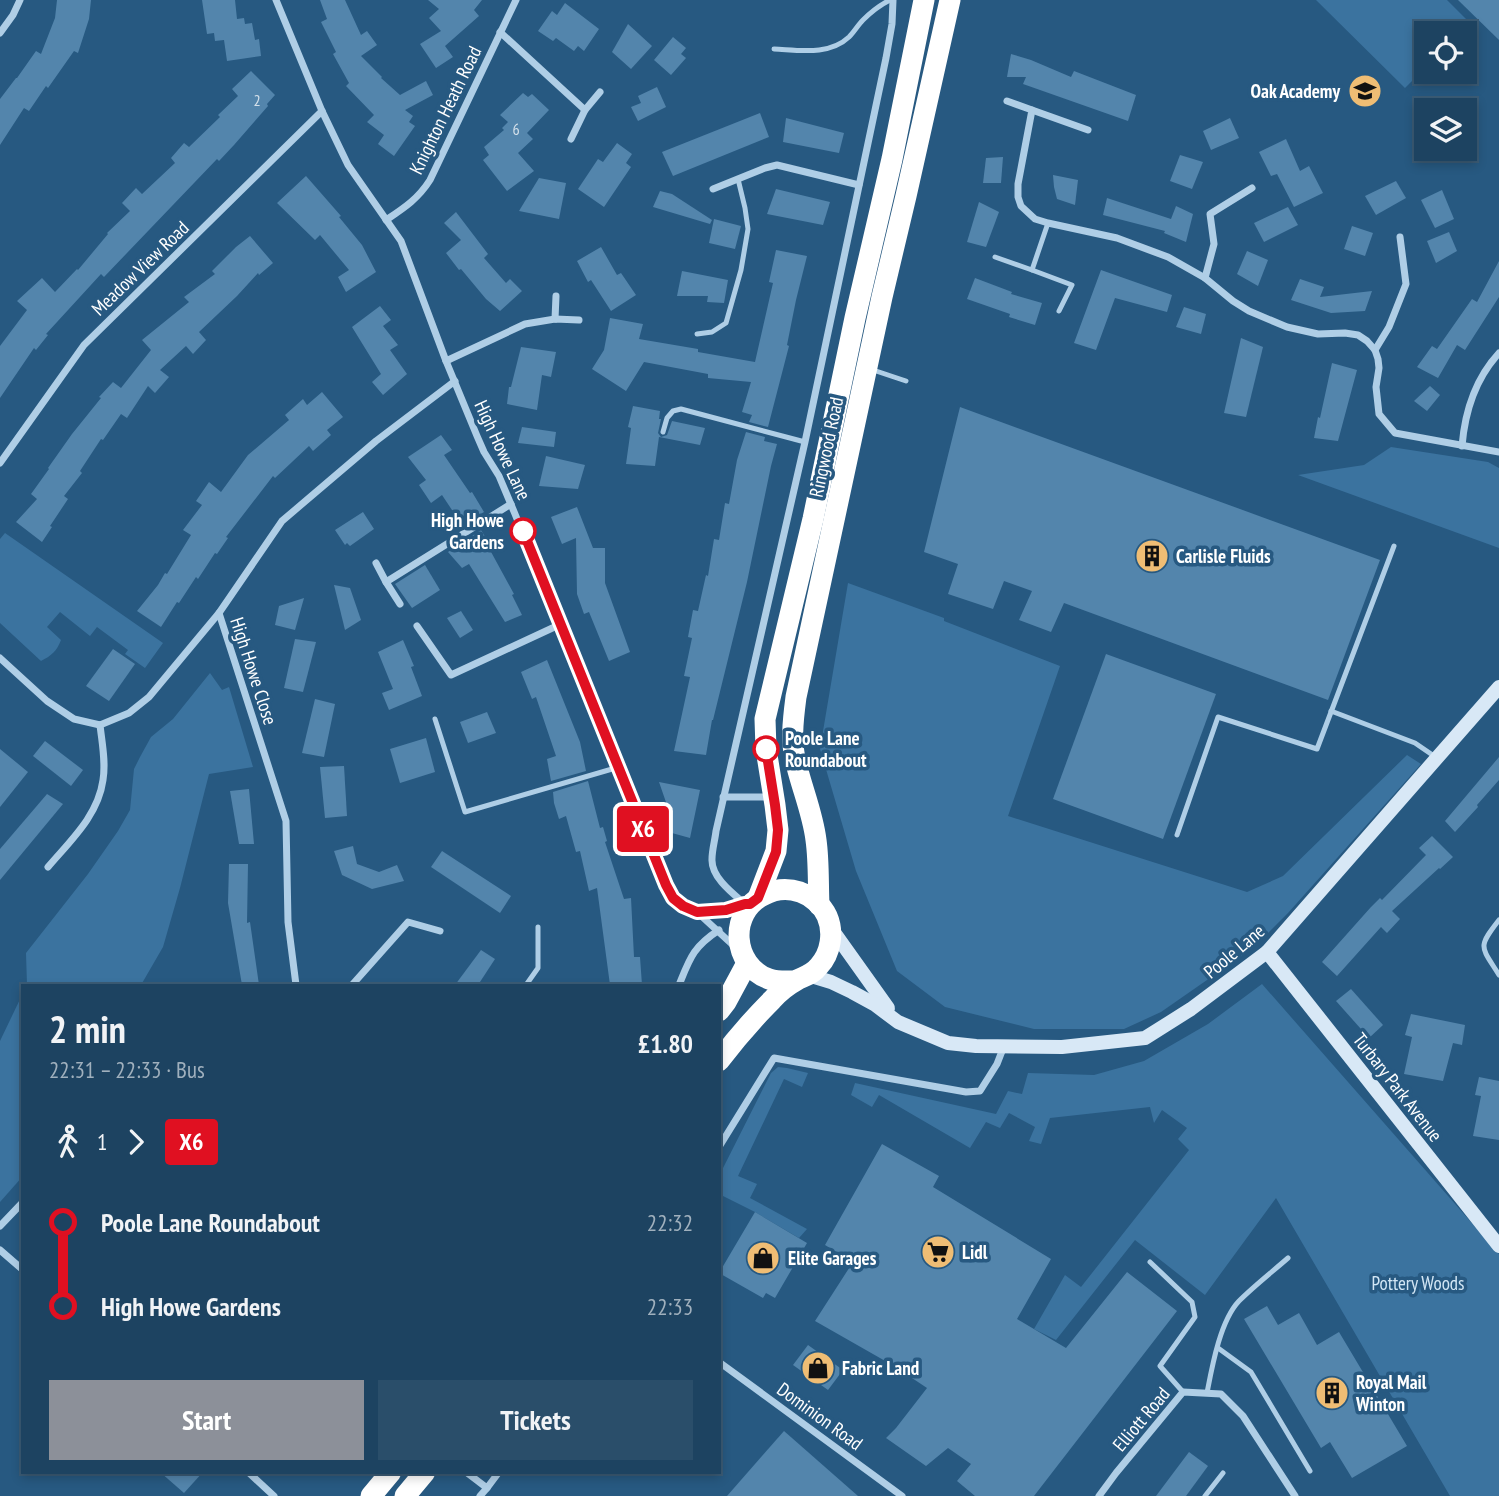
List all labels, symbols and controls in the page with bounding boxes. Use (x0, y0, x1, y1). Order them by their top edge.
map controls (1414, 21, 1477, 161)
button: locate (1414, 21, 1477, 84)
street label: Knighton Heath Road (404, 42, 486, 178)
school or university icon: Oak Academy (1346, 72, 1384, 110)
place label: Oak Academy (1251, 79, 1340, 103)
house number: 2 (253, 90, 261, 110)
button: layers (1414, 98, 1477, 161)
house number: 6 (512, 119, 520, 139)
street label: Meadow View Road (86, 216, 194, 320)
street label: Ringwood Road (804, 395, 848, 499)
street label: High Howe Lane (469, 396, 537, 504)
place label: High Howe Gardens (431, 508, 504, 554)
marker: High Howe Gardens (510, 518, 536, 544)
building icon: Carlisle Fluids (1133, 537, 1171, 575)
place label: Carlisle Fluids (1176, 544, 1271, 568)
street label: High Howe Close (225, 614, 283, 728)
place label: Poole Lane Roundabout (785, 726, 867, 772)
marker: Poole Lane Roundabout (753, 736, 779, 762)
line badge: X6 (612, 806, 674, 852)
text: X6 (631, 813, 655, 844)
street label: Poole Lane (1199, 919, 1269, 983)
text: 2 min (49, 1004, 126, 1053)
text: £1.80 (638, 1027, 693, 1060)
street label: Turbary Park Avenue (1348, 1028, 1448, 1146)
text: 22:31 – 22:33 · Bus (49, 1055, 205, 1084)
icon: walk (49, 1123, 87, 1161)
icon: forward (117, 1123, 155, 1161)
text: X6 (179, 1126, 204, 1157)
text: 1 (97, 1127, 107, 1156)
text: Poole Lane Roundabout (101, 1206, 320, 1239)
text: 22:32 (647, 1208, 693, 1237)
supermarket icon: Lidl (919, 1233, 957, 1271)
shop icon: Elite Garages (744, 1239, 782, 1277)
place label: Lidl (962, 1240, 988, 1264)
place label: Elite Garages (788, 1246, 877, 1270)
park label: Pottery Woods (1371, 1271, 1465, 1295)
text: High Howe Gardens (101, 1290, 281, 1323)
text: 22:33 (647, 1292, 693, 1321)
shop icon: Fabric Land (799, 1349, 837, 1387)
place label: Fabric Land (842, 1356, 919, 1380)
place label: Royal Mail Winton (1355, 1370, 1427, 1416)
building icon: Royal Mail Winton (1313, 1374, 1351, 1412)
street label: Dominion Road (772, 1377, 868, 1455)
button: Start (49, 1380, 364, 1460)
button: Tickets (378, 1380, 693, 1460)
street label: Elliott Road (1107, 1382, 1175, 1456)

